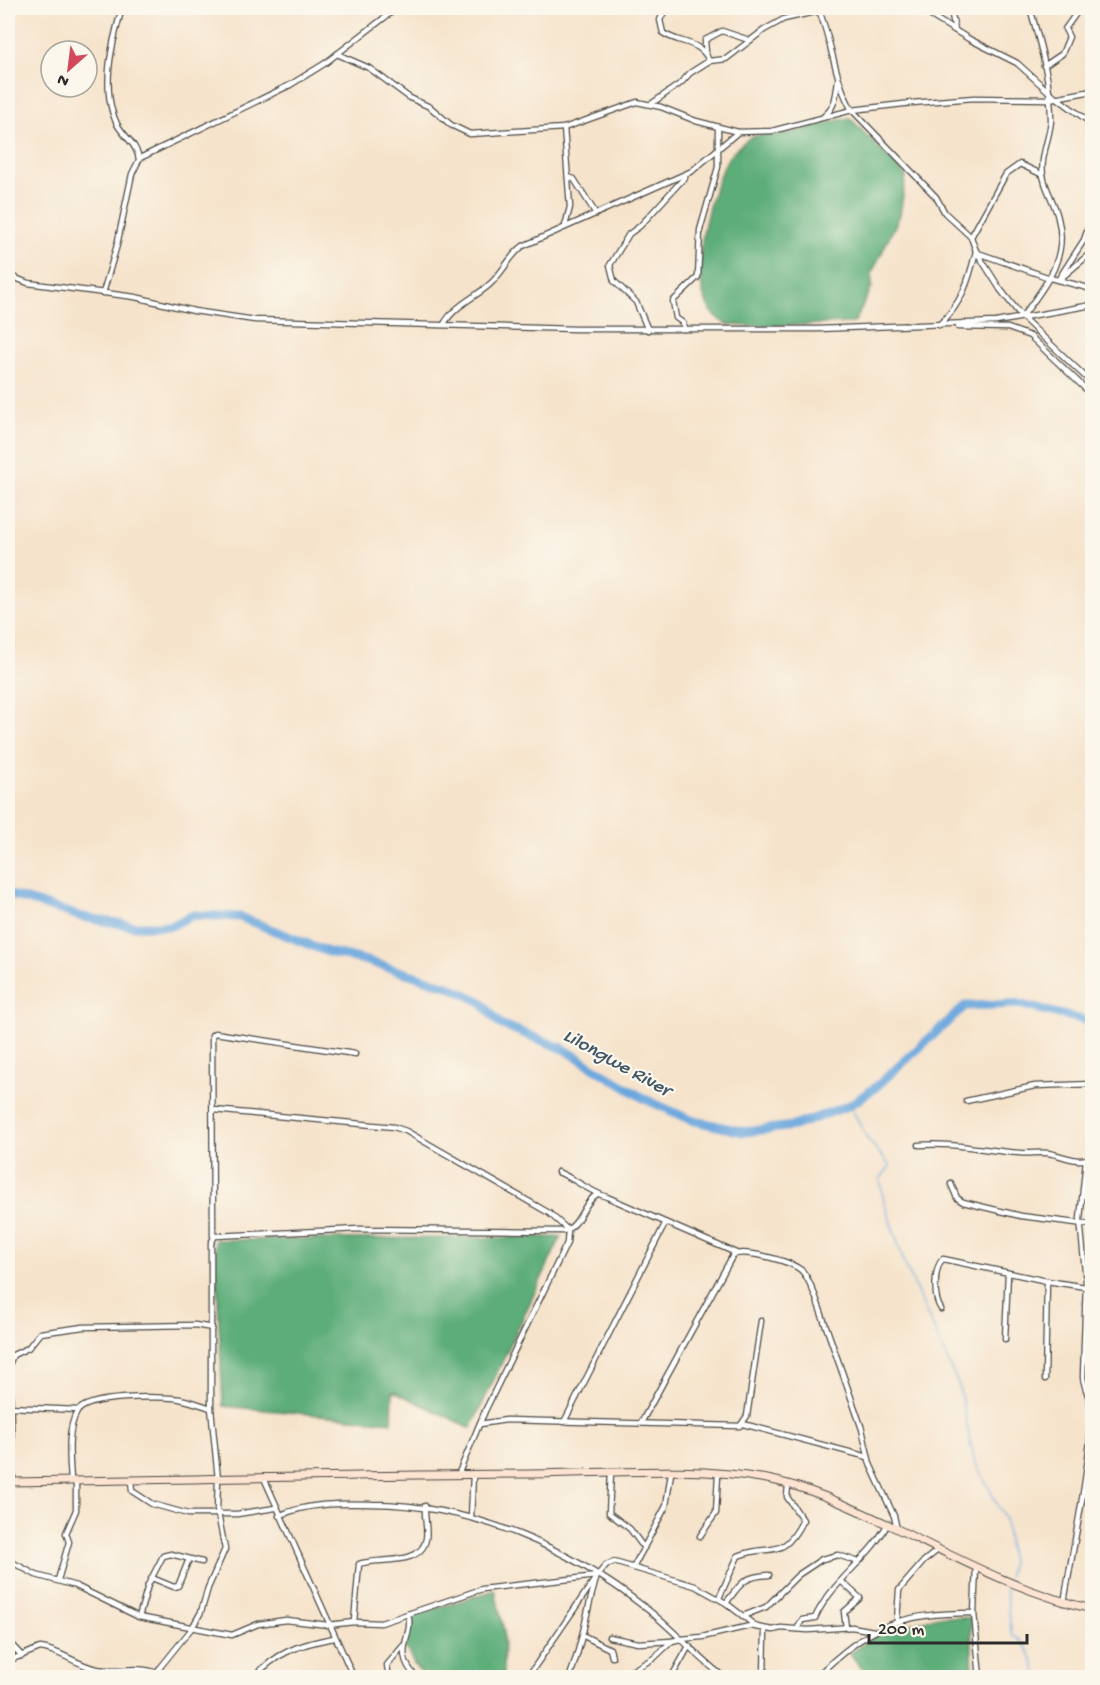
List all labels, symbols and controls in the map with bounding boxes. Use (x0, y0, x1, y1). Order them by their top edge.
north arrow (39, 39, 99, 99)
text: N (54, 68, 73, 90)
water label: Lilongwe River (559, 1025, 677, 1105)
scale bar (869, 1607, 1026, 1645)
text: 200 m (878, 1620, 925, 1641)

